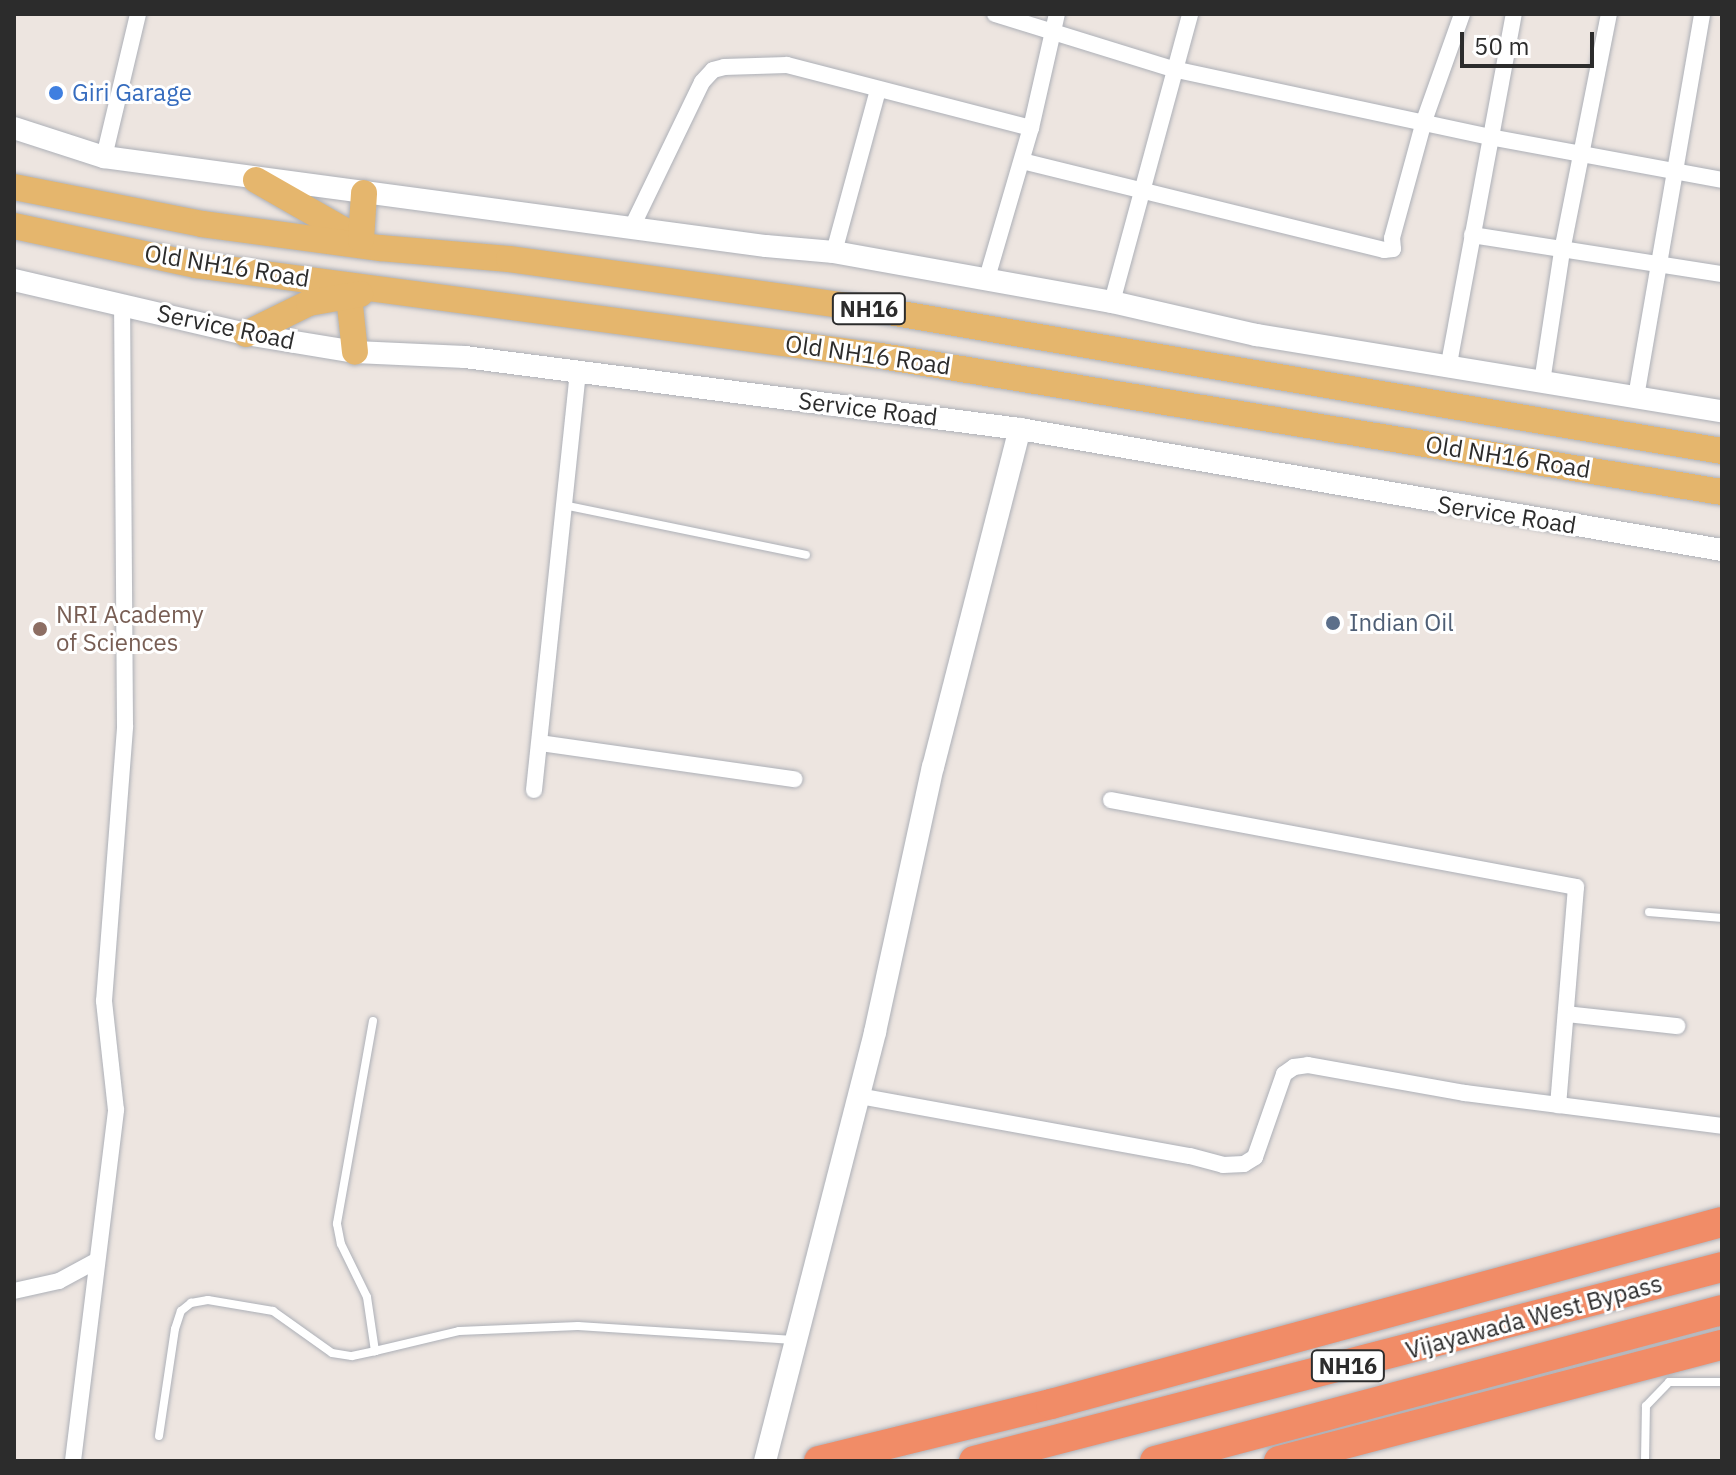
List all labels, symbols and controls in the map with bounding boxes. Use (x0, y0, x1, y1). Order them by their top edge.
scale bar (1464, 16, 1598, 66)
text: 50 m (1474, 30, 1529, 62)
place label: Giri Garage (72, 79, 192, 107)
marker: Giri Garage (47, 84, 65, 102)
street label: Old NH16 Road (142, 239, 312, 293)
road number: NH16 (831, 291, 907, 327)
street label: Service Road (155, 298, 297, 356)
street label: Old NH16 Road (783, 329, 953, 381)
street label: Service Road (797, 386, 939, 432)
street label: Old NH16 Road (1423, 430, 1593, 484)
street label: Service Road (1436, 490, 1578, 540)
place label: NRI Academy of Sciences (56, 601, 204, 657)
place label: Indian Oil (1349, 609, 1454, 637)
marker: Indian Oil (1324, 614, 1342, 632)
marker: NRI Academy of Sciences (31, 620, 49, 638)
street label: Vijayawada West Bypass (1403, 1269, 1665, 1365)
road number: NH16 (1310, 1348, 1386, 1384)

